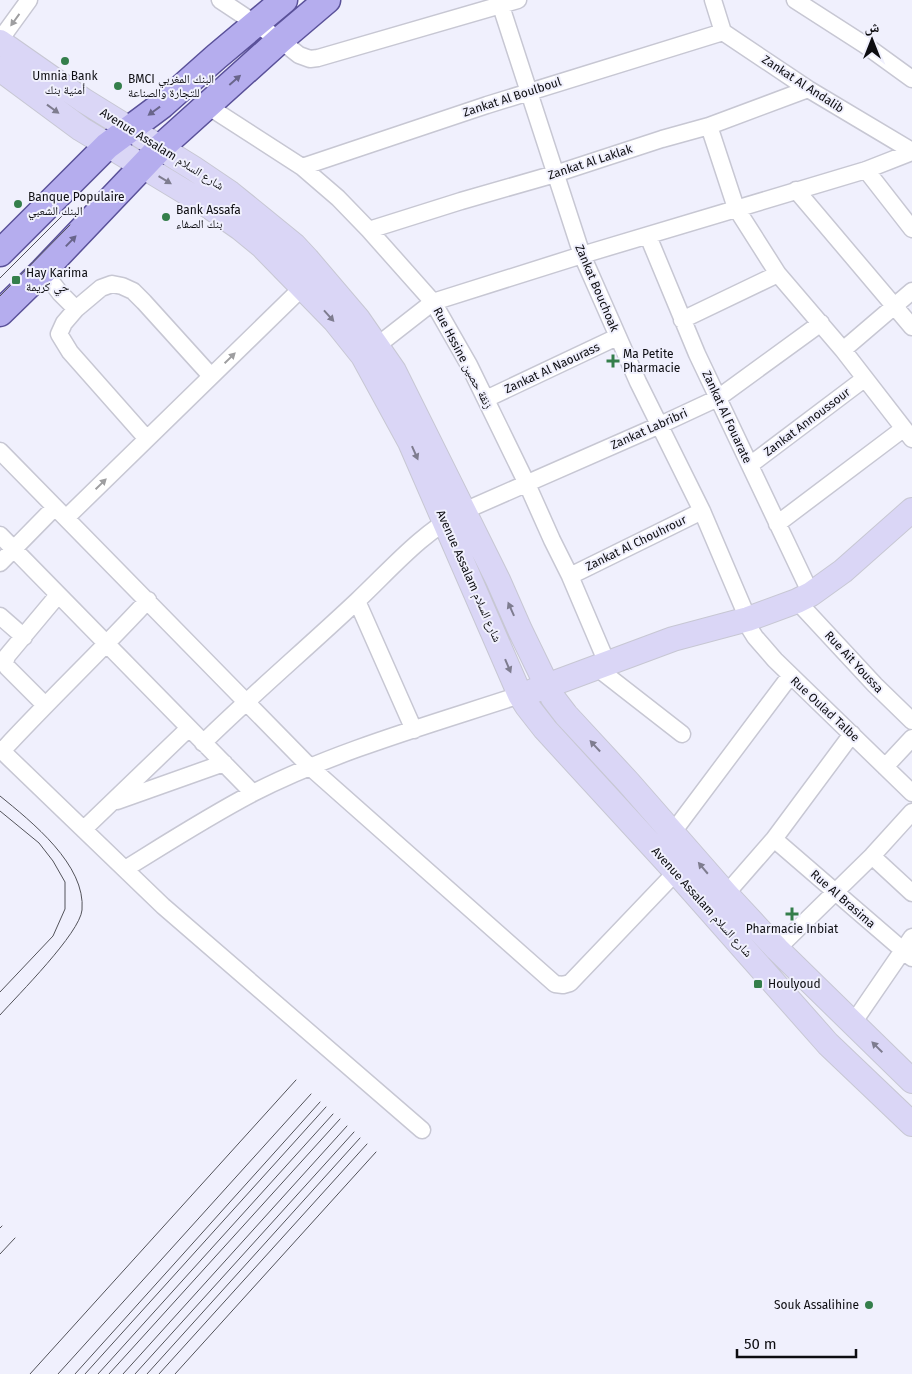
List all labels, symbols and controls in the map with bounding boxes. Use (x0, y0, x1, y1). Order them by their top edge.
one-way arrow (10, 13, 20, 27)
north arrow (847, 15, 897, 65)
text: ش (865, 19, 880, 36)
street label: Zankat Al Andalib (759, 52, 847, 116)
marker: Umnia Bank أمنية بنك (59, 55, 71, 67)
place label: Umnia Bank أمنية بنك (32, 69, 99, 97)
place label: BMCI البنك المغربي للتجارة والصناعة (128, 72, 214, 100)
street label: Zankat Al Boulboul (461, 74, 563, 120)
one-way arrow (228, 75, 241, 86)
marker: BMCI البنك المغربي للتجارة والصناعة (112, 80, 124, 92)
one-way arrow (46, 103, 59, 114)
street label: Avenue Assalam شارع السلام (97, 105, 227, 194)
one-way arrow (147, 106, 160, 116)
street label: Zankat Al Laklak (546, 142, 635, 182)
one-way arrow (158, 175, 171, 184)
place label: Banque Populaire البنك الشعبي (28, 190, 125, 221)
marker: Banque Populaire البنك الشعبي (12, 198, 24, 210)
place label: Bank Assafa بنك الصفاء (176, 203, 241, 231)
marker: Bank Assafa بنك الصفاء (160, 211, 172, 223)
one-way arrow (65, 235, 77, 247)
street label: Zankat Bouchoak (572, 242, 622, 334)
place label: Hay Karima حي كريمة (26, 266, 88, 297)
marker: Hay Karima حي كريمة (10, 274, 22, 286)
street label: Rue Hssine زنقة حصين (430, 305, 496, 412)
one-way arrow (324, 309, 335, 322)
street label: Zankat Al Naourass (502, 340, 602, 396)
place label: Ma Petite Pharmacie (623, 347, 680, 375)
one-way arrow (223, 352, 235, 364)
marker: Ma Petite Pharmacie (607, 355, 619, 367)
street label: Zankat Al Fouarate (699, 368, 755, 466)
street label: Zankat Annoussour (761, 385, 853, 459)
street label: Zankat Labribri (609, 406, 689, 452)
one-way arrow (411, 446, 419, 460)
one-way arrow (95, 478, 107, 490)
street label: Avenue Assalam شارع السلام (433, 508, 505, 645)
street label: Zankat Al Chouhrour (583, 512, 689, 574)
one-way arrow (507, 602, 515, 616)
street label: Rue Ait Youssa (822, 628, 886, 696)
one-way arrow (505, 659, 513, 673)
street label: Rue Oulad Talbe (788, 674, 862, 744)
one-way arrow (589, 741, 601, 753)
street label: Avenue Assalam شارع السلام (648, 844, 755, 961)
one-way arrow (698, 861, 709, 874)
street label: Rue Al Brasima (808, 867, 878, 931)
marker: Pharmacie Inbiat (786, 908, 798, 920)
place label: Pharmacie Inbiat (746, 922, 839, 936)
place label: Houlyoud (768, 977, 821, 991)
marker: Houlyoud (752, 978, 764, 990)
one-way arrow (872, 1041, 884, 1053)
place label: Souk Assalihine (774, 1298, 859, 1312)
marker: Souk Assalihine (863, 1299, 875, 1311)
scale bar (737, 1326, 856, 1358)
text: 50 m (744, 1335, 777, 1353)

